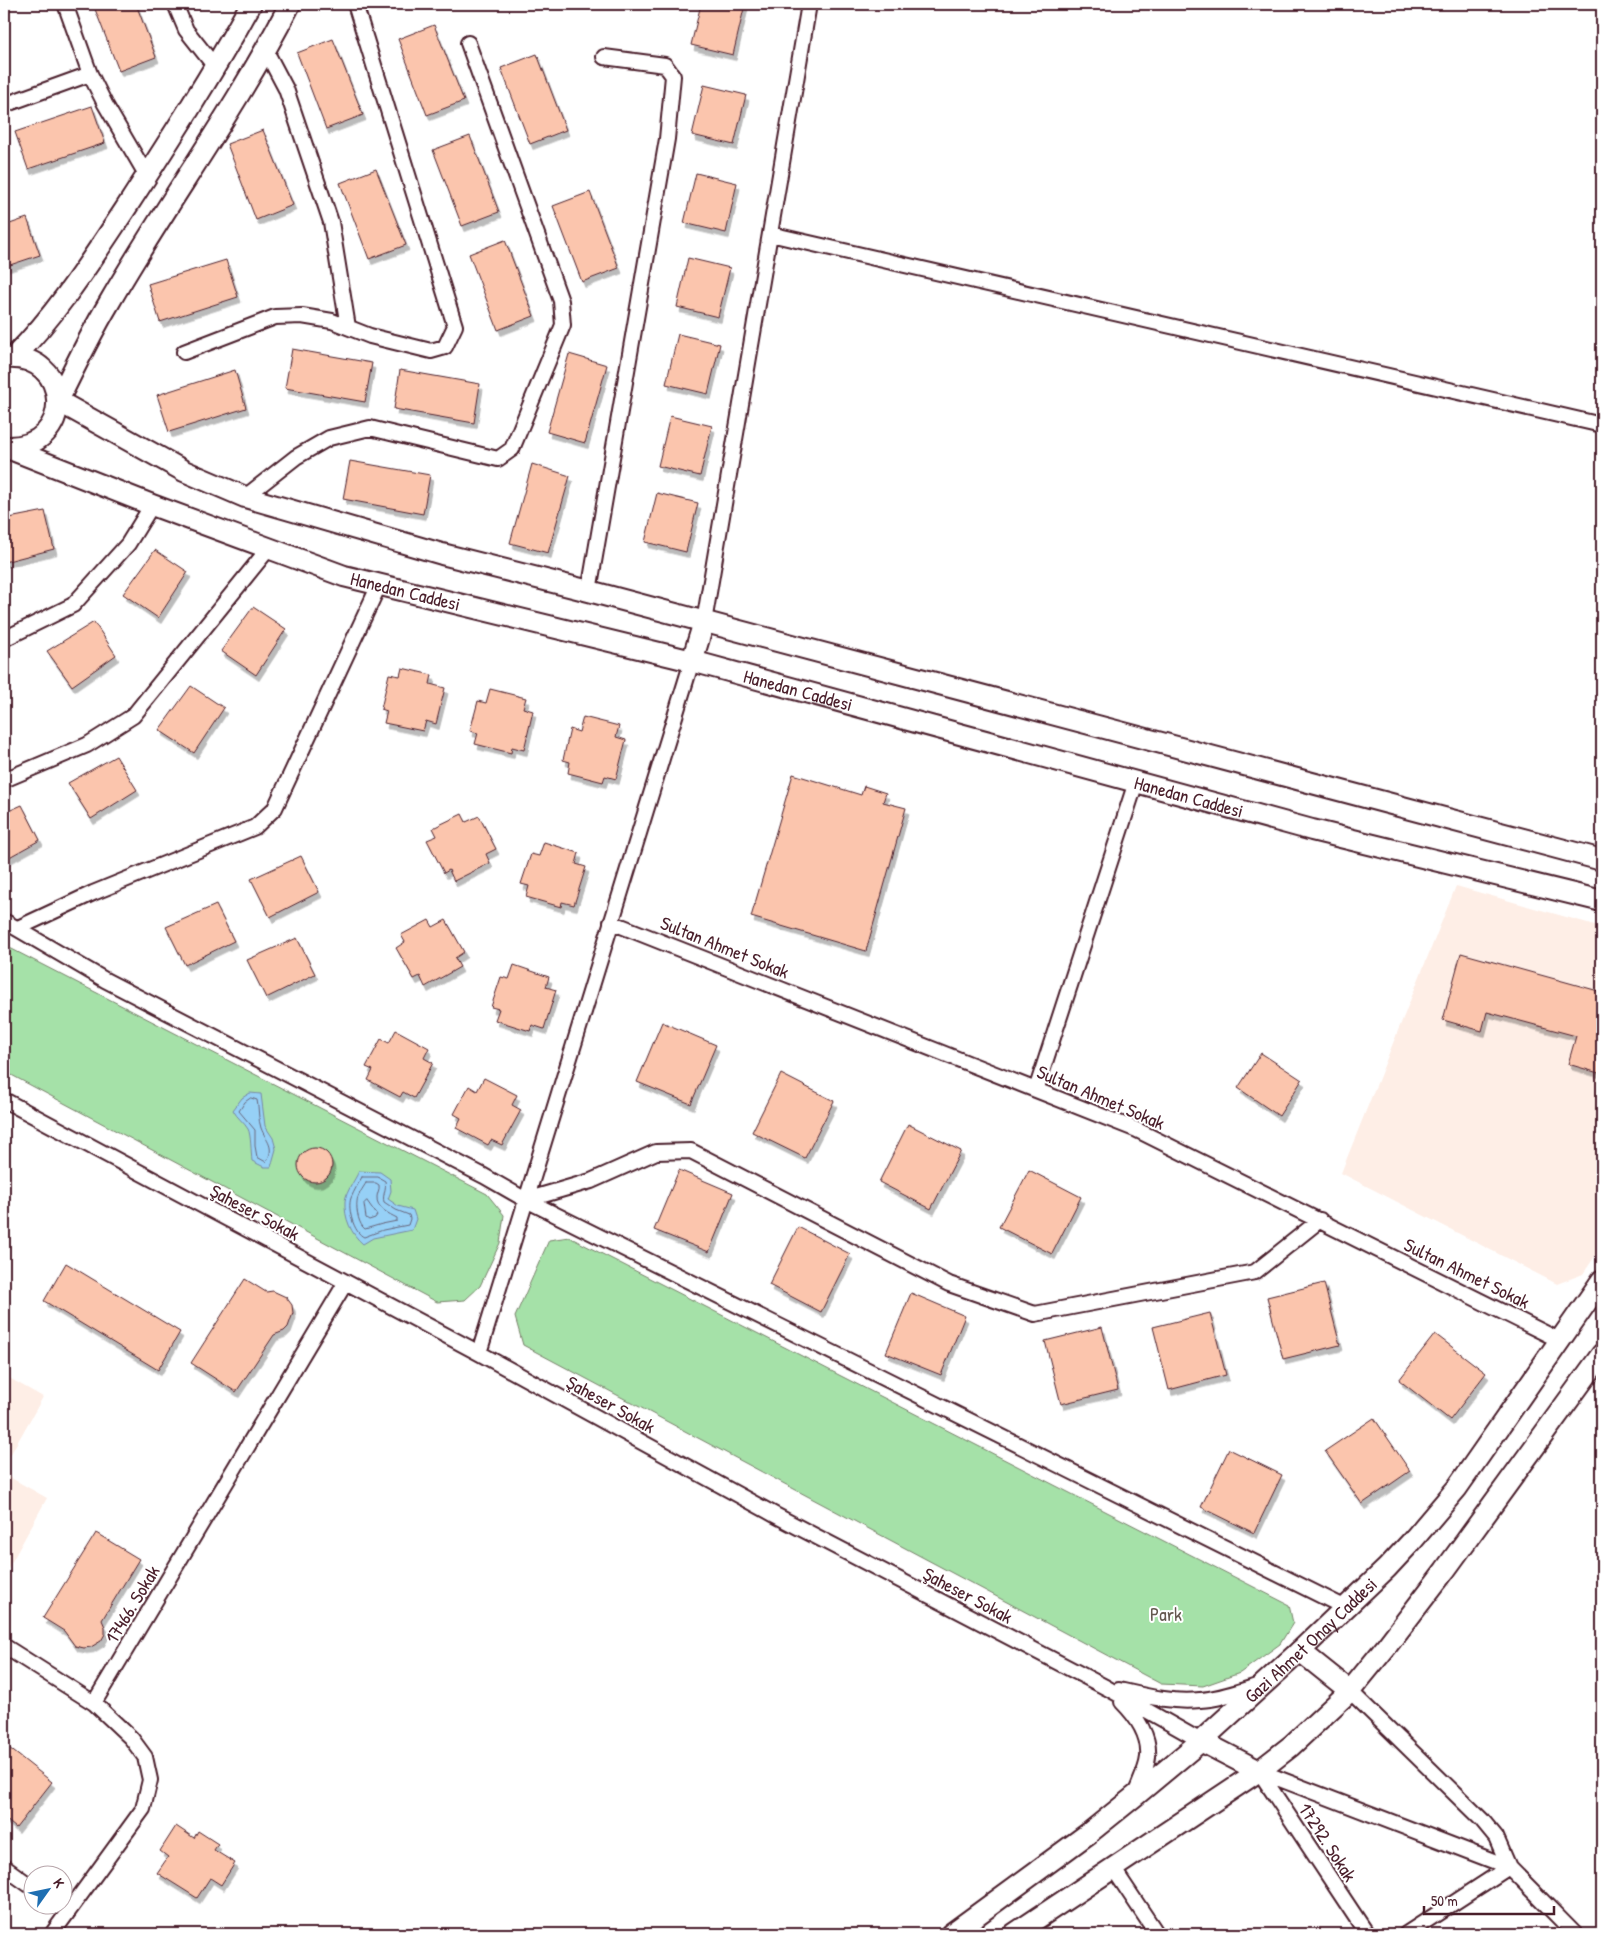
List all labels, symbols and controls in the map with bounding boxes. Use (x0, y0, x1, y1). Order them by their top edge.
street label: Hanedan Caddesi (348, 565, 463, 617)
street label: Hanedan Caddesi (741, 663, 856, 717)
street label: Hanedan Caddesi (1131, 769, 1246, 824)
street label: Sultan Ahmet Sokak (657, 909, 793, 985)
street label: Sultan Ahmet Sokak (1033, 1058, 1169, 1136)
street label: Şaheser Sokak (206, 1178, 304, 1247)
street label: Sultan Ahmet Sokak (1400, 1231, 1534, 1315)
street label: Şaheser Sokak (562, 1369, 660, 1439)
street label: 17466. Sokak (99, 1560, 166, 1648)
street label: Şaheser Sokak (919, 1561, 1017, 1630)
street label: Gazi Ahmet Onay Caddesi (1239, 1571, 1383, 1709)
park label: Park (1150, 1601, 1182, 1627)
street label: 17292. Sokak (1293, 1798, 1363, 1887)
north arrow (22, 1866, 72, 1916)
text: K (49, 1874, 70, 1891)
scale bar (1424, 1883, 1554, 1915)
text: 50 m (1431, 1890, 1458, 1911)

